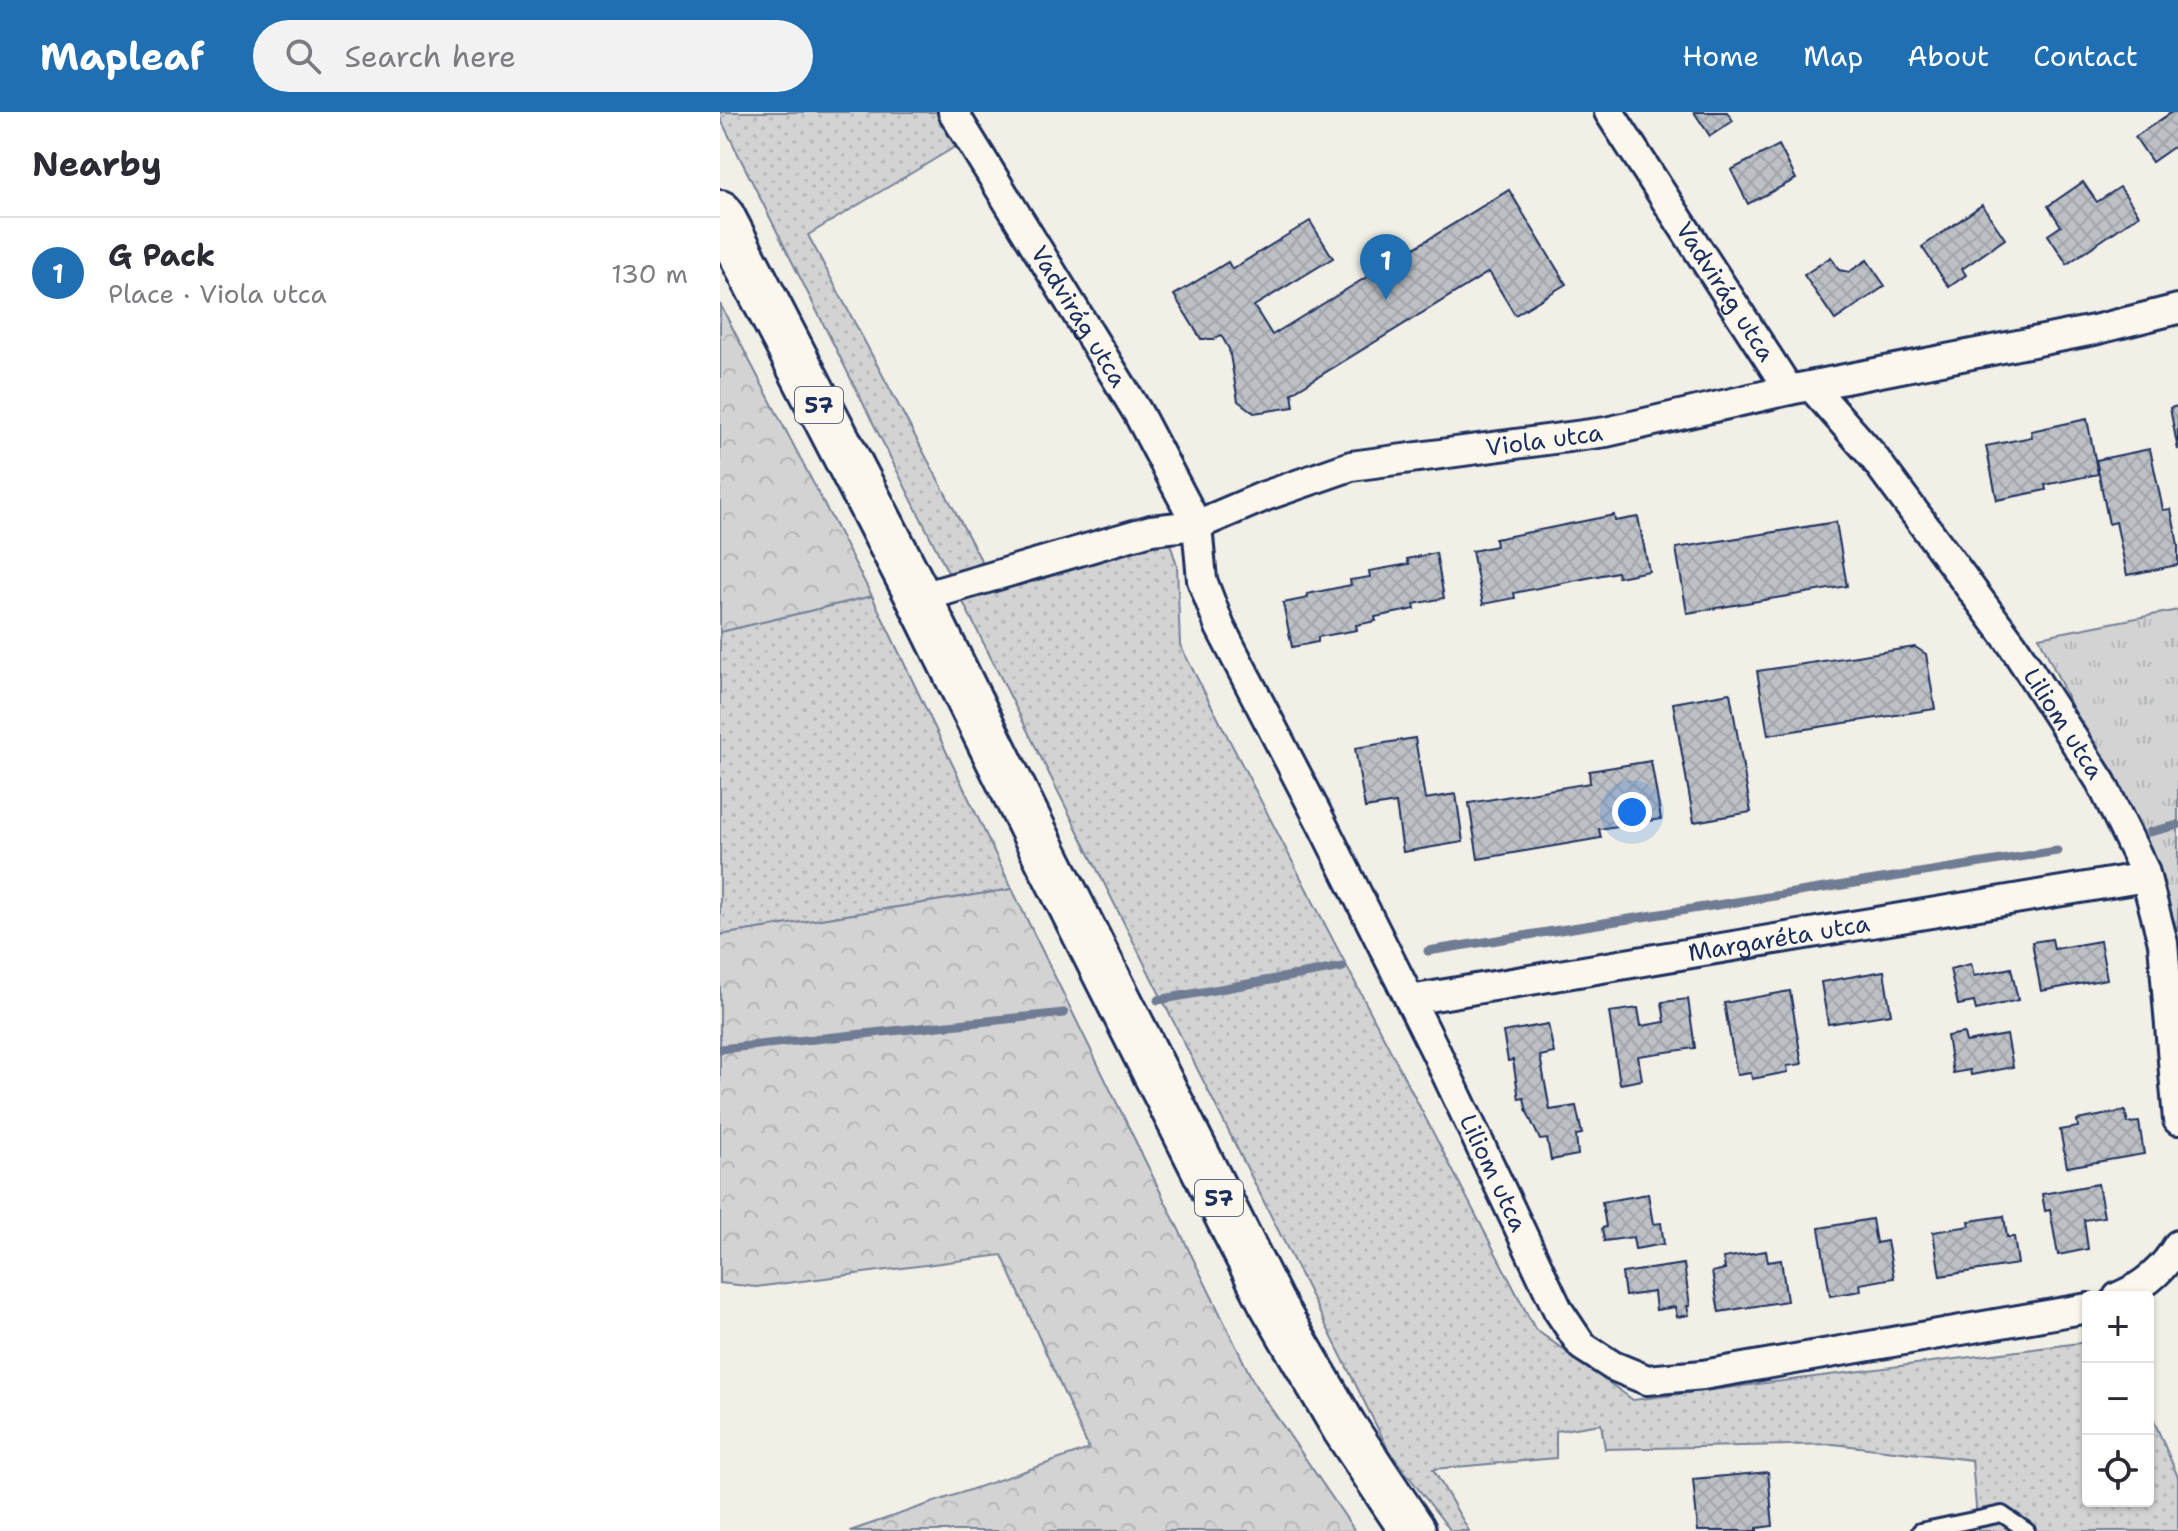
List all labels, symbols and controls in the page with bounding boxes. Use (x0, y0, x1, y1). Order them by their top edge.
search box (253, 20, 813, 92)
text: Mapleaf (40, 31, 205, 82)
icon: search (281, 34, 325, 78)
text: Search here (345, 36, 516, 77)
text: Home (1682, 37, 1759, 75)
text: Map (1803, 37, 1863, 75)
text: About (1907, 37, 1989, 75)
text: Contact (2033, 37, 2138, 75)
text: Nearby (32, 141, 162, 187)
street label: Vadvirág utca (1668, 216, 1782, 368)
pin: 1 (1360, 234, 1412, 300)
text: G Pack (108, 235, 215, 276)
street label: Vadvirág utca (1023, 240, 1134, 393)
text: 1 (52, 256, 64, 291)
text: 130 m (611, 256, 688, 291)
text: Place · Viola utca (108, 276, 327, 311)
road number: 57 (795, 387, 843, 423)
street label: Viola utca (1484, 417, 1605, 464)
street label: Liliom utca (2016, 662, 2111, 785)
your location (1612, 792, 1652, 832)
street label: Margaréta utca (1686, 907, 1872, 969)
street label: Liliom utca (1452, 1109, 1535, 1237)
road number: 57 (1195, 1180, 1243, 1216)
map controls (2082, 1291, 2154, 1507)
button: + (2082, 1291, 2154, 1363)
button: − (2082, 1363, 2154, 1435)
button: locate (2082, 1435, 2154, 1507)

